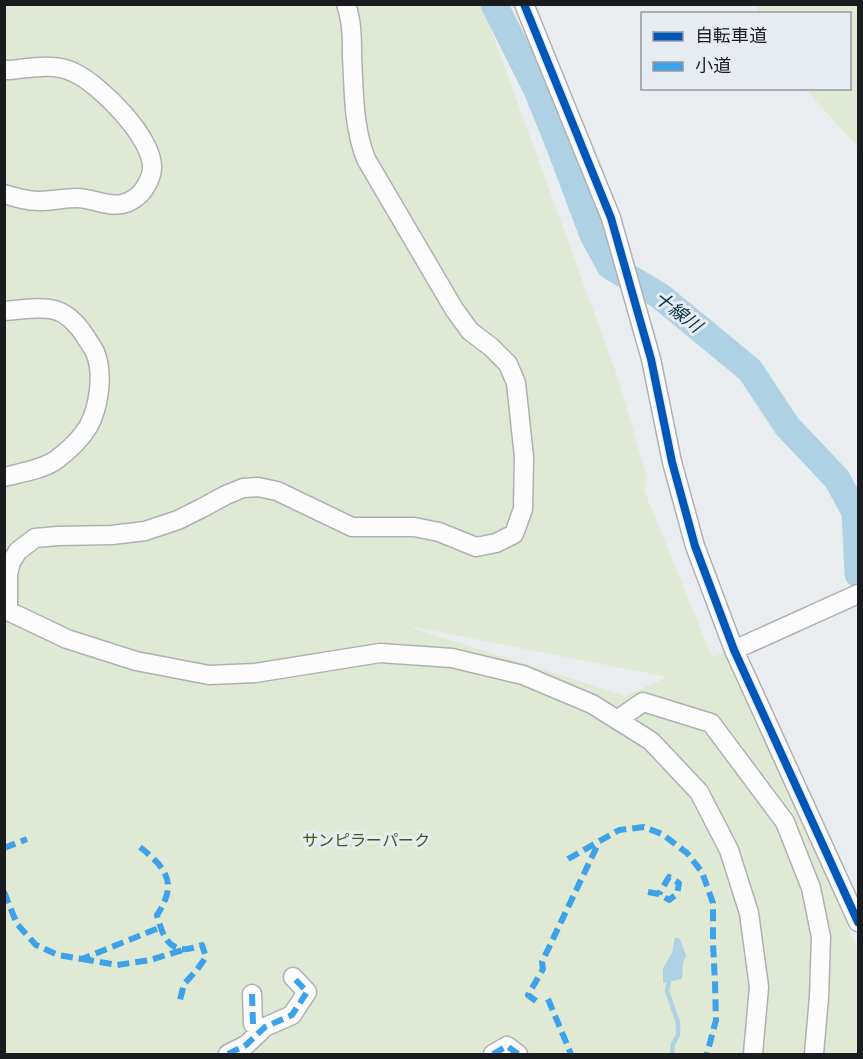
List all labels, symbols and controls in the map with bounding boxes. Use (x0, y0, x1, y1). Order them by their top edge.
legend (641, 12, 851, 90)
text: 自転車道 (695, 25, 767, 46)
text: 小道 (695, 55, 731, 76)
water label: 十線川 (651, 287, 708, 338)
park label: サンピラーパーク (302, 831, 430, 849)

